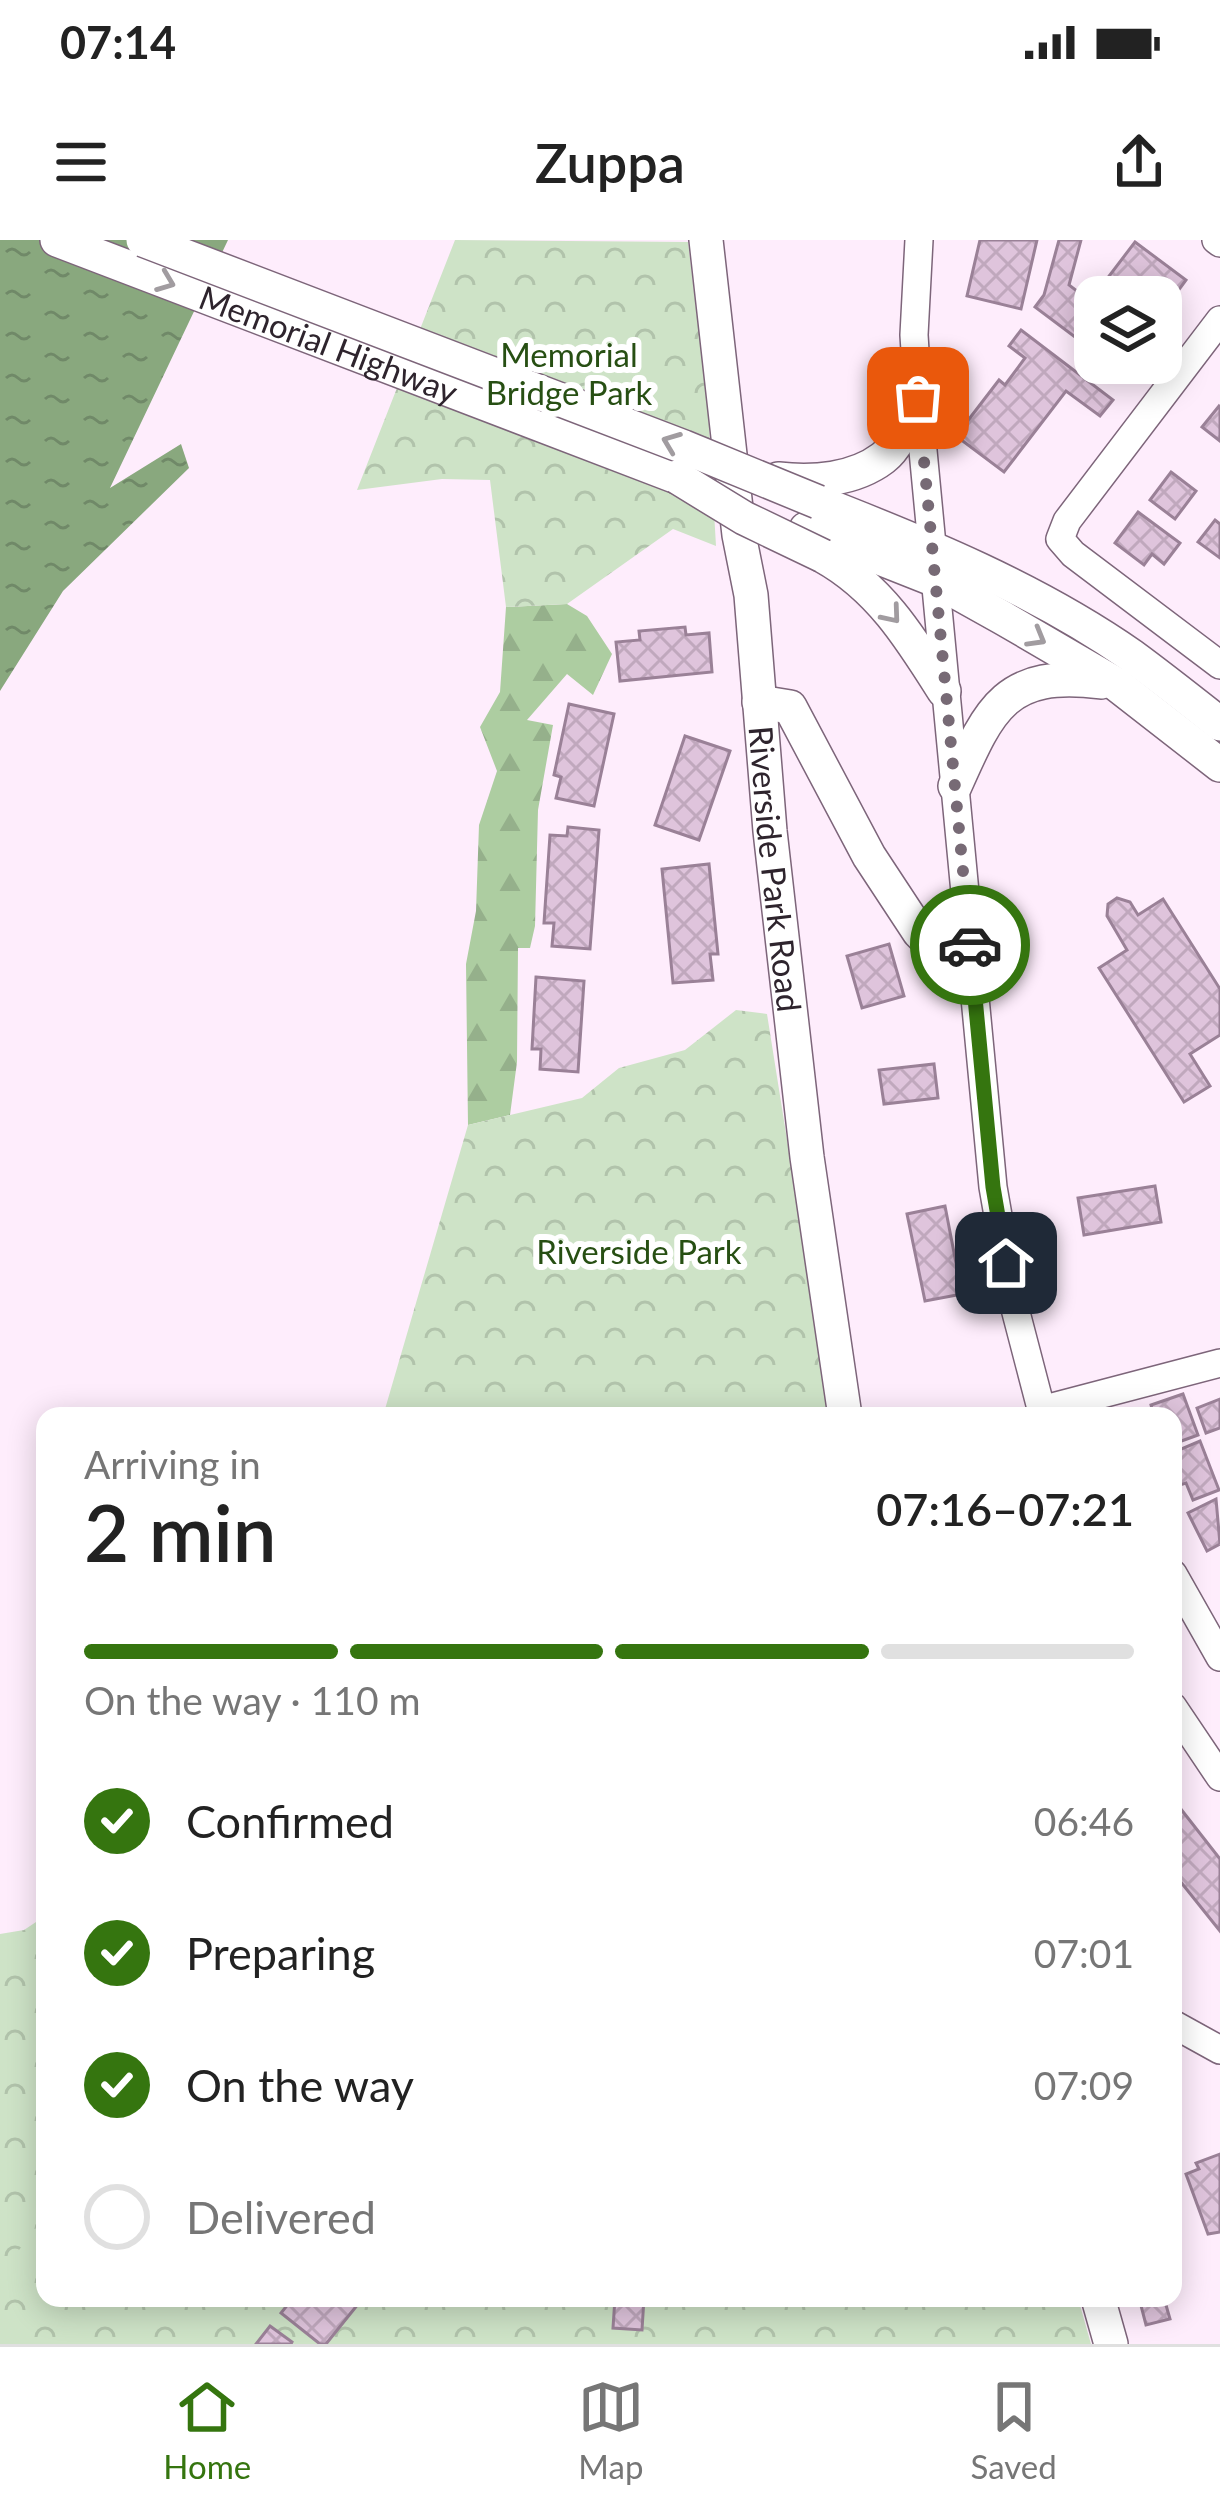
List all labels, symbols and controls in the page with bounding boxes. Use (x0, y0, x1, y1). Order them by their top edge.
text: 07:14 (60, 15, 176, 69)
icon: menu (48, 129, 114, 195)
icon: share (1106, 129, 1172, 195)
text: Zuppa (535, 130, 685, 195)
one-way arrow (154, 267, 175, 292)
street label: Memorial Highway (194, 276, 464, 411)
map controls (1074, 276, 1182, 384)
button: layers (1074, 276, 1182, 384)
park label: Memorial Bridge Park (486, 334, 653, 412)
pin (867, 347, 969, 449)
icon: bag (885, 365, 951, 431)
one-way arrow (661, 431, 682, 456)
one-way arrow (878, 601, 900, 623)
one-way arrow (1024, 624, 1046, 647)
street label: Riverside Park Road (742, 724, 810, 1014)
courier (910, 885, 1030, 1005)
icon: car (937, 912, 1003, 978)
pin (955, 1212, 1057, 1314)
icon: home (973, 1230, 1039, 1296)
park label: Riverside Park (536, 1231, 742, 1271)
text: Arriving in (84, 1441, 261, 1487)
text: 07:16–07:21 (876, 1482, 1134, 1536)
text: 2 min (84, 1485, 277, 1579)
text: On the way · 110 m (84, 1677, 421, 1723)
icon: check (84, 1788, 150, 1854)
text: Confirmed (186, 1794, 394, 1848)
text: 06:46 (1034, 1798, 1134, 1844)
icon: check (84, 1920, 150, 1986)
text: Preparing (186, 1926, 375, 1980)
text: 07:01 (1034, 1930, 1134, 1976)
icon: check (84, 2052, 150, 2118)
text: On the way (186, 2058, 414, 2112)
text: 07:09 (1034, 2062, 1134, 2108)
text: Delivered (186, 2190, 376, 2244)
tab: Home (163, 2374, 251, 2486)
tab: Map (578, 2374, 644, 2486)
tab: Saved (970, 2374, 1057, 2486)

